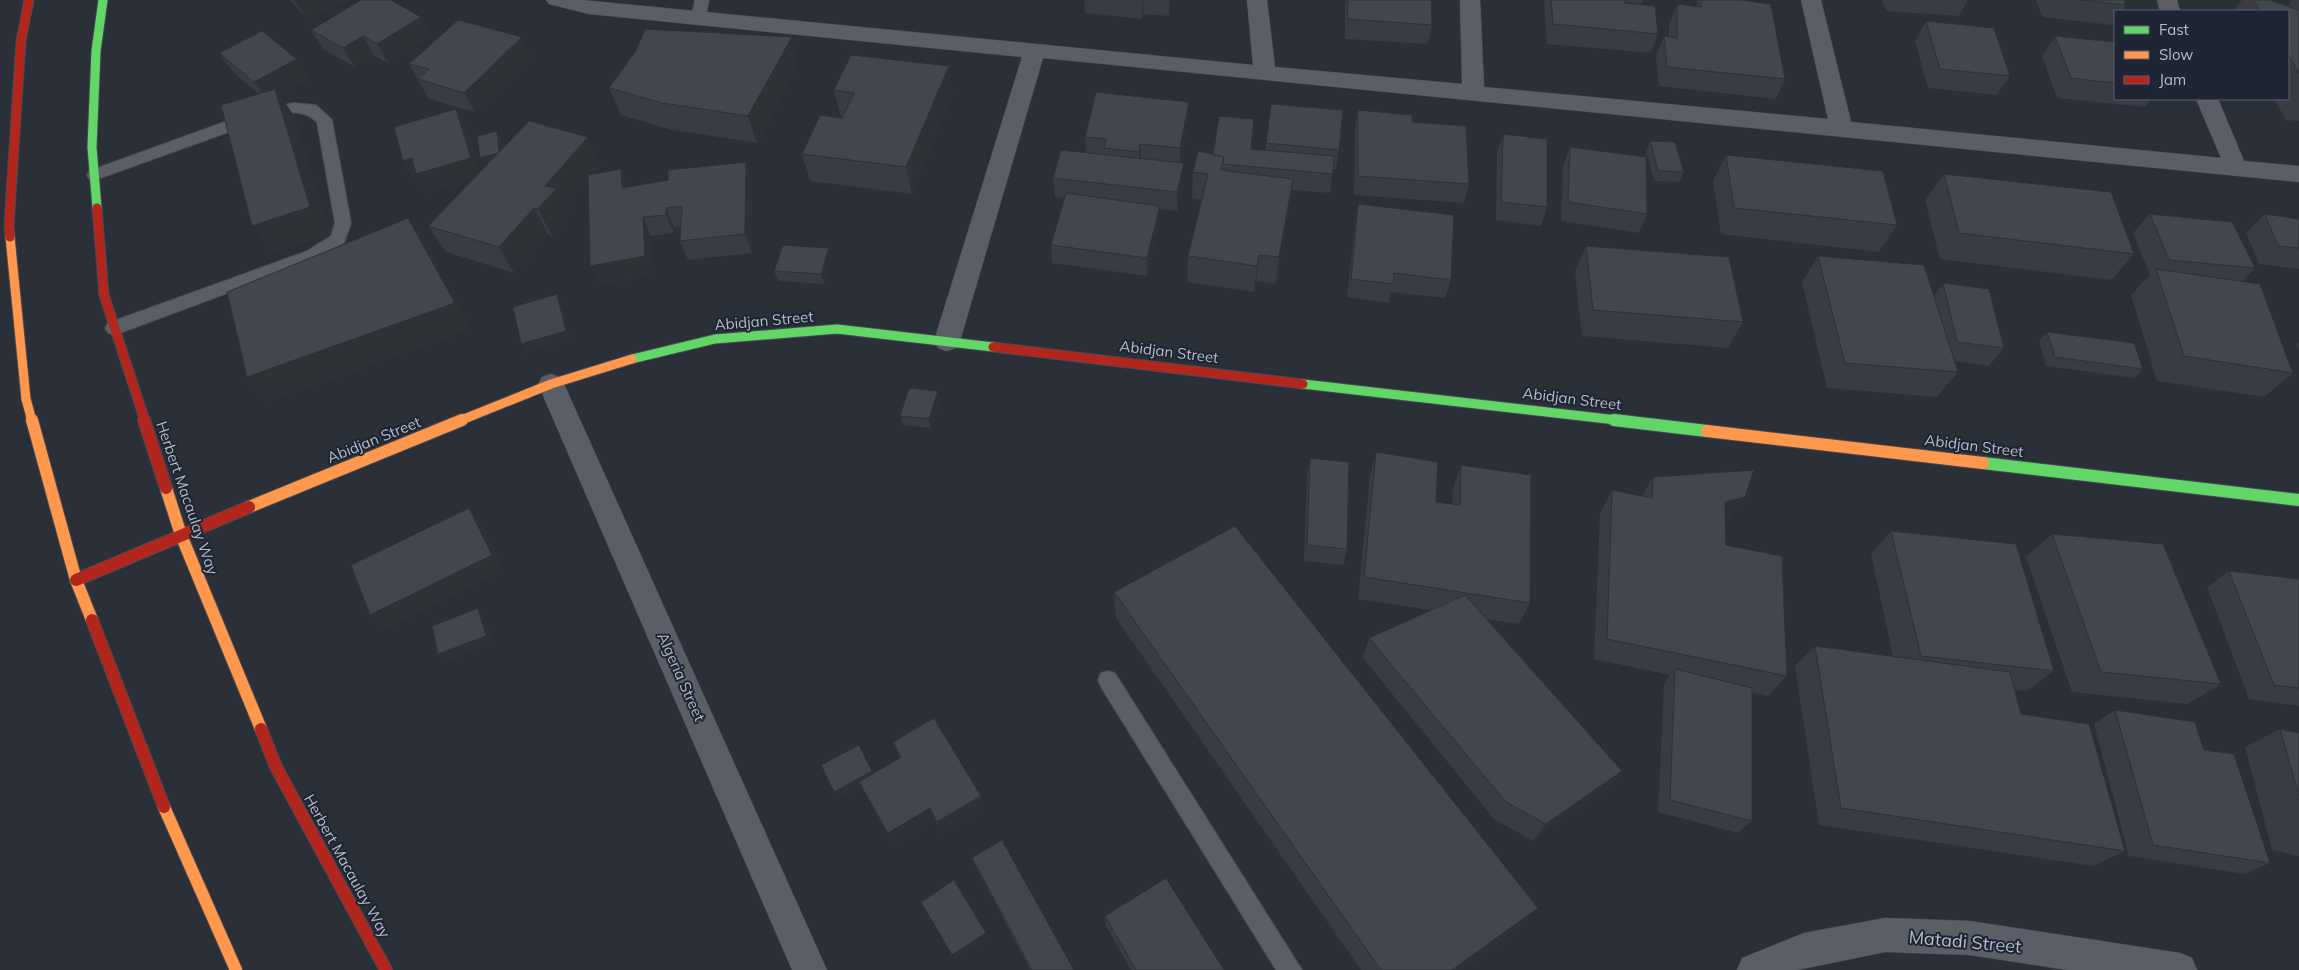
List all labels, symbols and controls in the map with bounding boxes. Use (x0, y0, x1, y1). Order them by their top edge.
legend (2114, 10, 2289, 100)
text: Fast (2159, 20, 2189, 39)
text: Slow (2159, 45, 2193, 64)
text: Jam (2159, 70, 2186, 89)
street label: Abidjan Street (714, 307, 814, 334)
street label: Abidjan Street (1119, 336, 1220, 367)
street label: Abidjan Street (1522, 383, 1623, 414)
street label: Abidjan Street (324, 412, 423, 467)
street label: Herbert Macaulay Way (152, 419, 223, 577)
street label: Abidjan Street (1924, 430, 2025, 461)
street label: Algeria Street (653, 629, 709, 724)
street label: Herbert Macaulay Way (300, 791, 395, 941)
street label: Matadi Street (1908, 925, 2022, 958)

